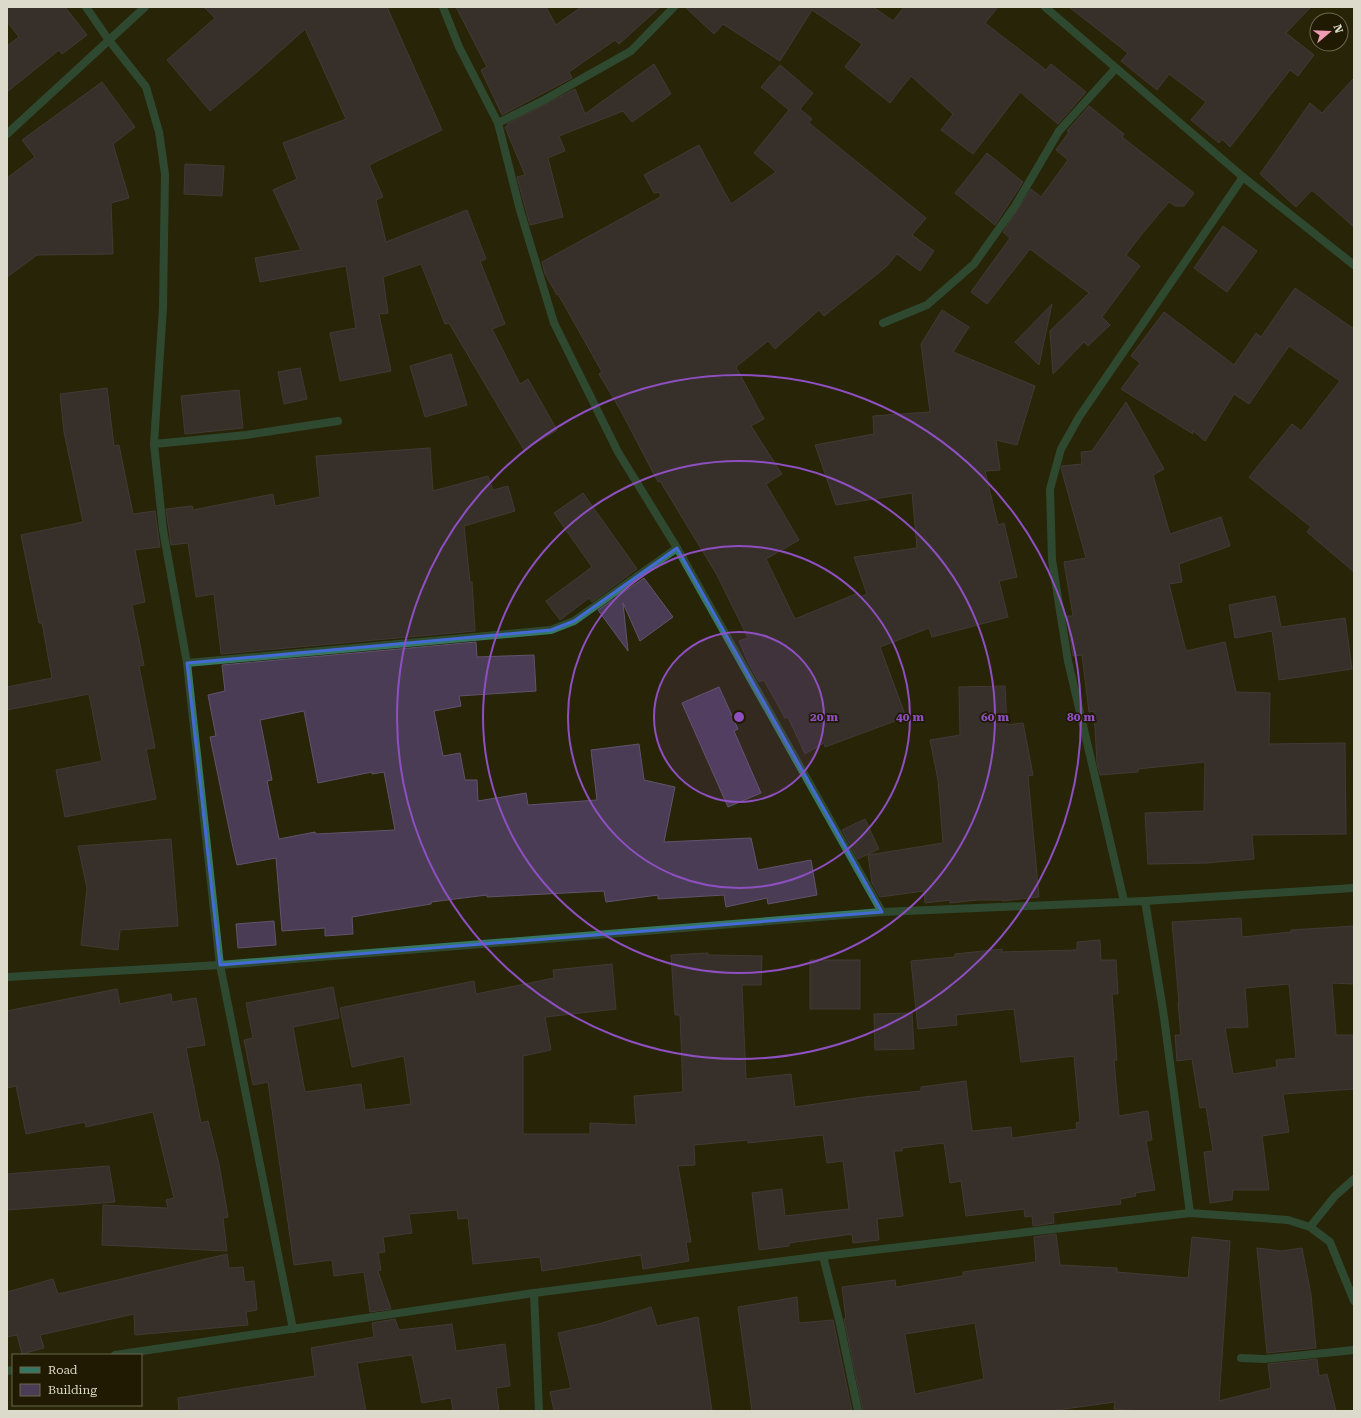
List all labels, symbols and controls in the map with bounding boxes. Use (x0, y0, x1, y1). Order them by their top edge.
north arrow (1309, 12, 1349, 52)
text: N (1330, 23, 1346, 36)
centre of rings (732, 710, 746, 724)
text: 20 m (810, 710, 838, 724)
text: 40 m (896, 710, 924, 724)
text: 60 m (981, 710, 1009, 724)
text: 80 m (1067, 710, 1095, 724)
legend (12, 1354, 142, 1406)
text: Road (48, 1363, 78, 1377)
text: Building (48, 1383, 97, 1397)

